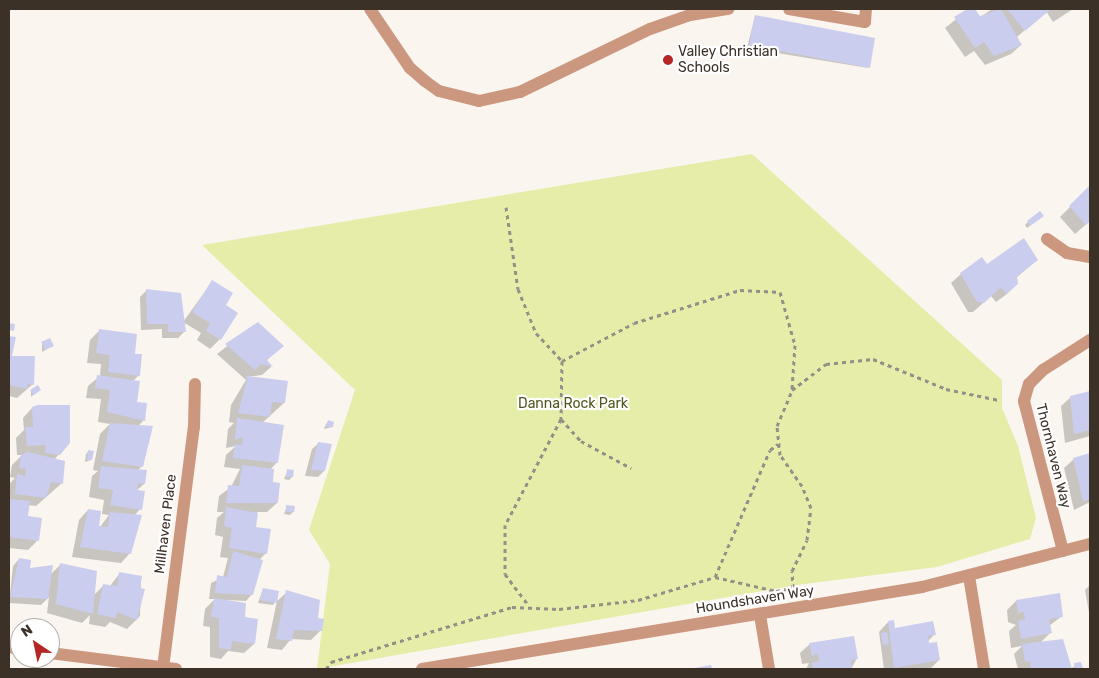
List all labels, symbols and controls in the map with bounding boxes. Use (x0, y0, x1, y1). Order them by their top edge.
place label: Valley Christian Schools (678, 44, 778, 76)
marker: Valley Christian Schools (662, 54, 674, 66)
park label: Danna Rock Park (518, 396, 628, 412)
street label: Thornhaven Way (1032, 402, 1074, 510)
street label: Millhaven Place (152, 473, 180, 575)
street label: Houndshaven Way (694, 582, 816, 618)
north arrow (10, 618, 60, 668)
text: N (18, 621, 36, 641)

